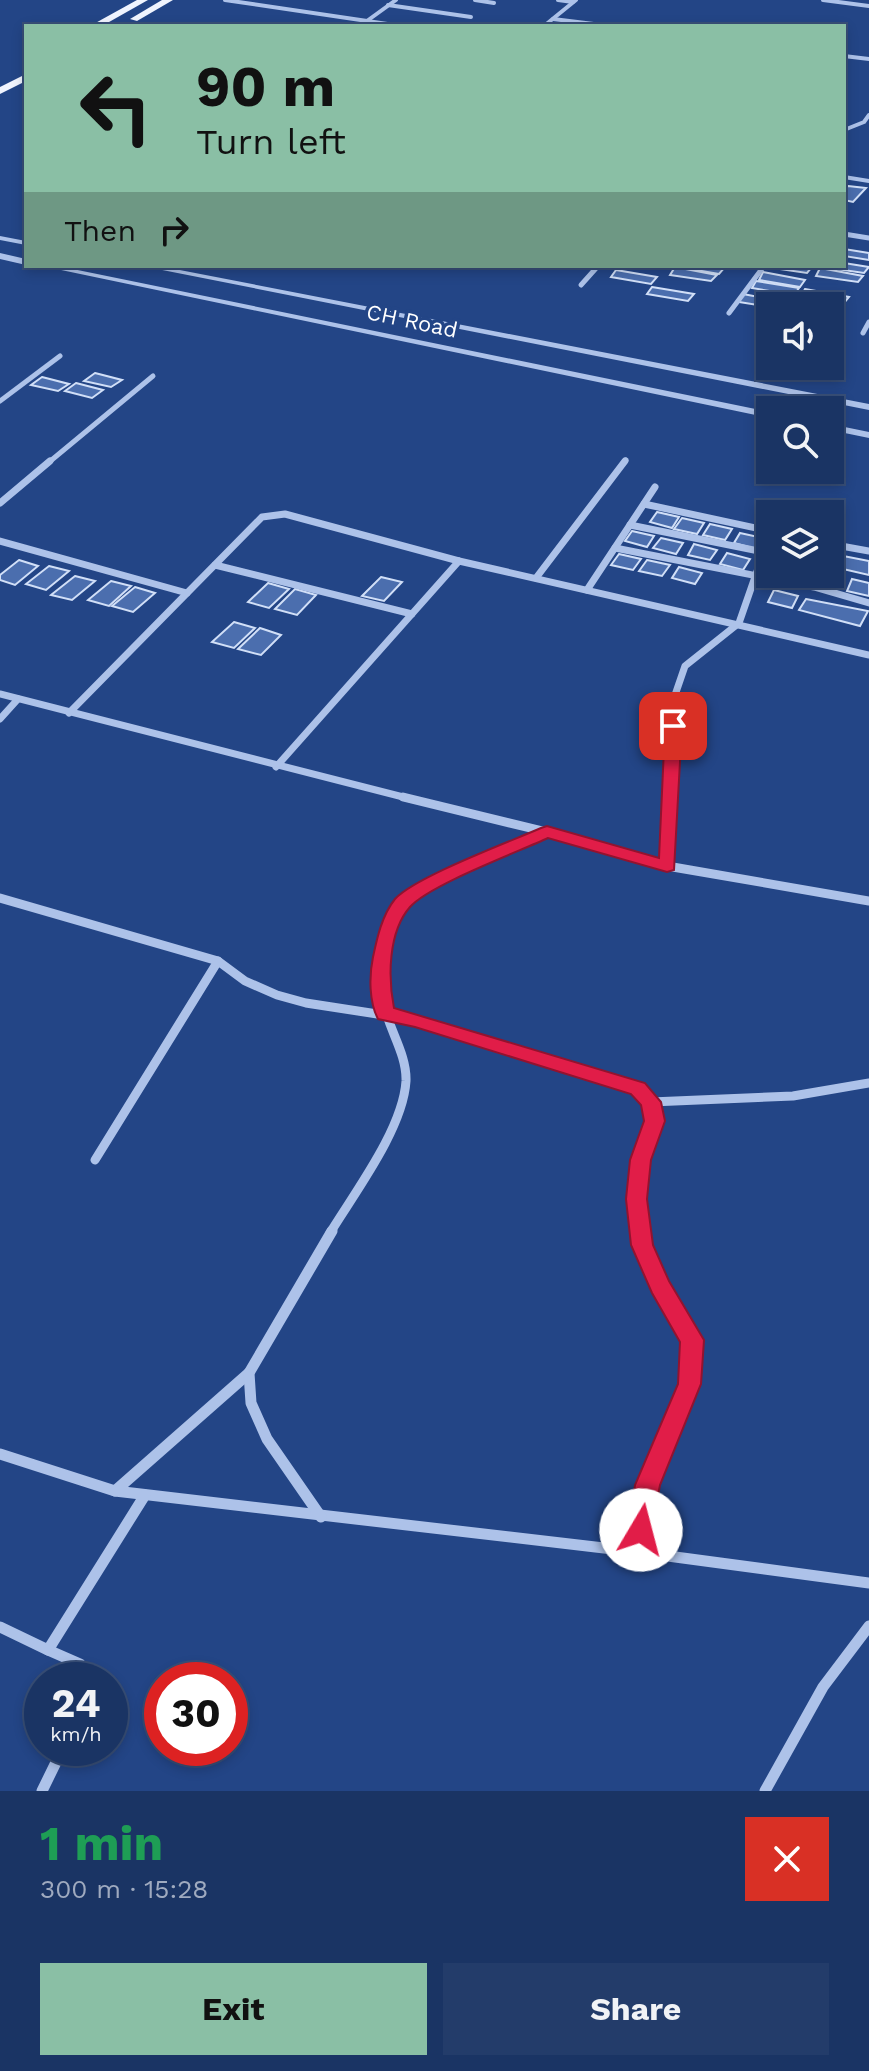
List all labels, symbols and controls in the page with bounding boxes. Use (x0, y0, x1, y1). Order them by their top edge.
text: 90 m (196, 54, 335, 120)
icon: left (64, 56, 168, 160)
text: Turn left (196, 121, 346, 163)
icon: right (152, 208, 196, 252)
text: Then (64, 213, 136, 248)
map controls (756, 292, 844, 588)
button: sound (756, 292, 844, 380)
street label: CH Road (364, 299, 460, 343)
button: search (756, 396, 844, 484)
button: layers (756, 500, 844, 588)
pin (639, 692, 707, 760)
icon: arrive (651, 704, 695, 748)
position arrow (599, 1488, 683, 1572)
speed limit sign: 30 (144, 1662, 248, 1766)
text: 24 (51, 1680, 101, 1727)
text: km/h (50, 1722, 102, 1746)
text: 1 min (40, 1815, 163, 1872)
button: close (745, 1817, 829, 1901)
text: 300 m · 15:28 (40, 1874, 208, 1904)
button: Exit (40, 1963, 427, 2055)
button: Share (443, 1963, 829, 2055)

